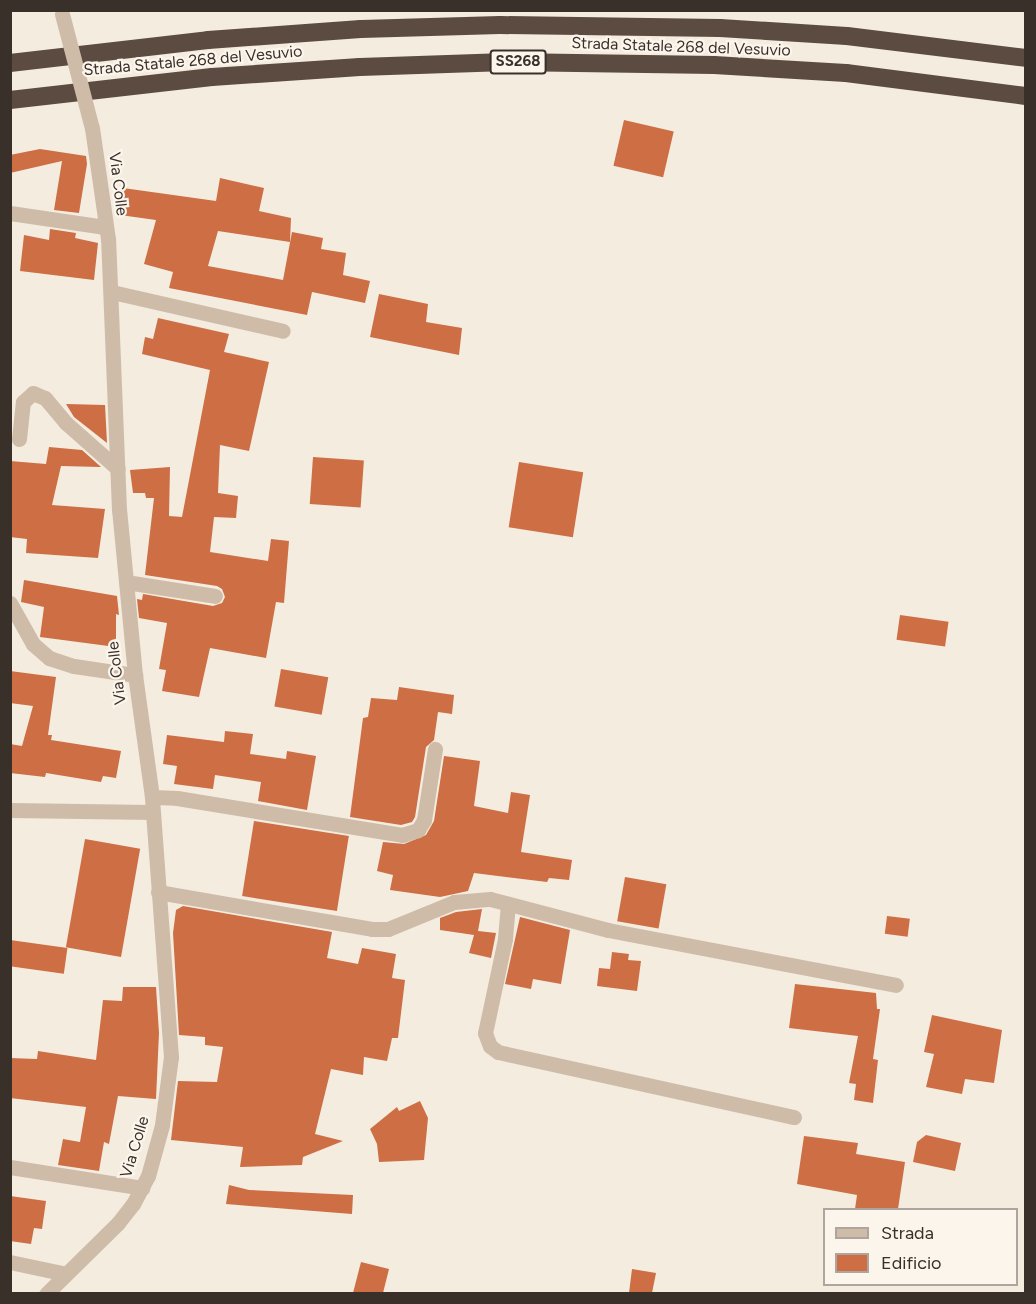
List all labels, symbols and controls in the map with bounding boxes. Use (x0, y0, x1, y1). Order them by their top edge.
street label: Strada Statale 268 del Vesuvio (571, 34, 791, 60)
street label: Strada Statale 268 del Vesuvio (83, 42, 303, 80)
road number: SS268 (490, 50, 546, 74)
street label: Via Colle (105, 151, 131, 217)
street label: Via Colle (104, 640, 130, 706)
street label: Via Colle (117, 1114, 153, 1180)
legend (823, 1208, 1018, 1286)
text: Strada (881, 1222, 934, 1244)
text: Edificio (881, 1252, 942, 1274)

